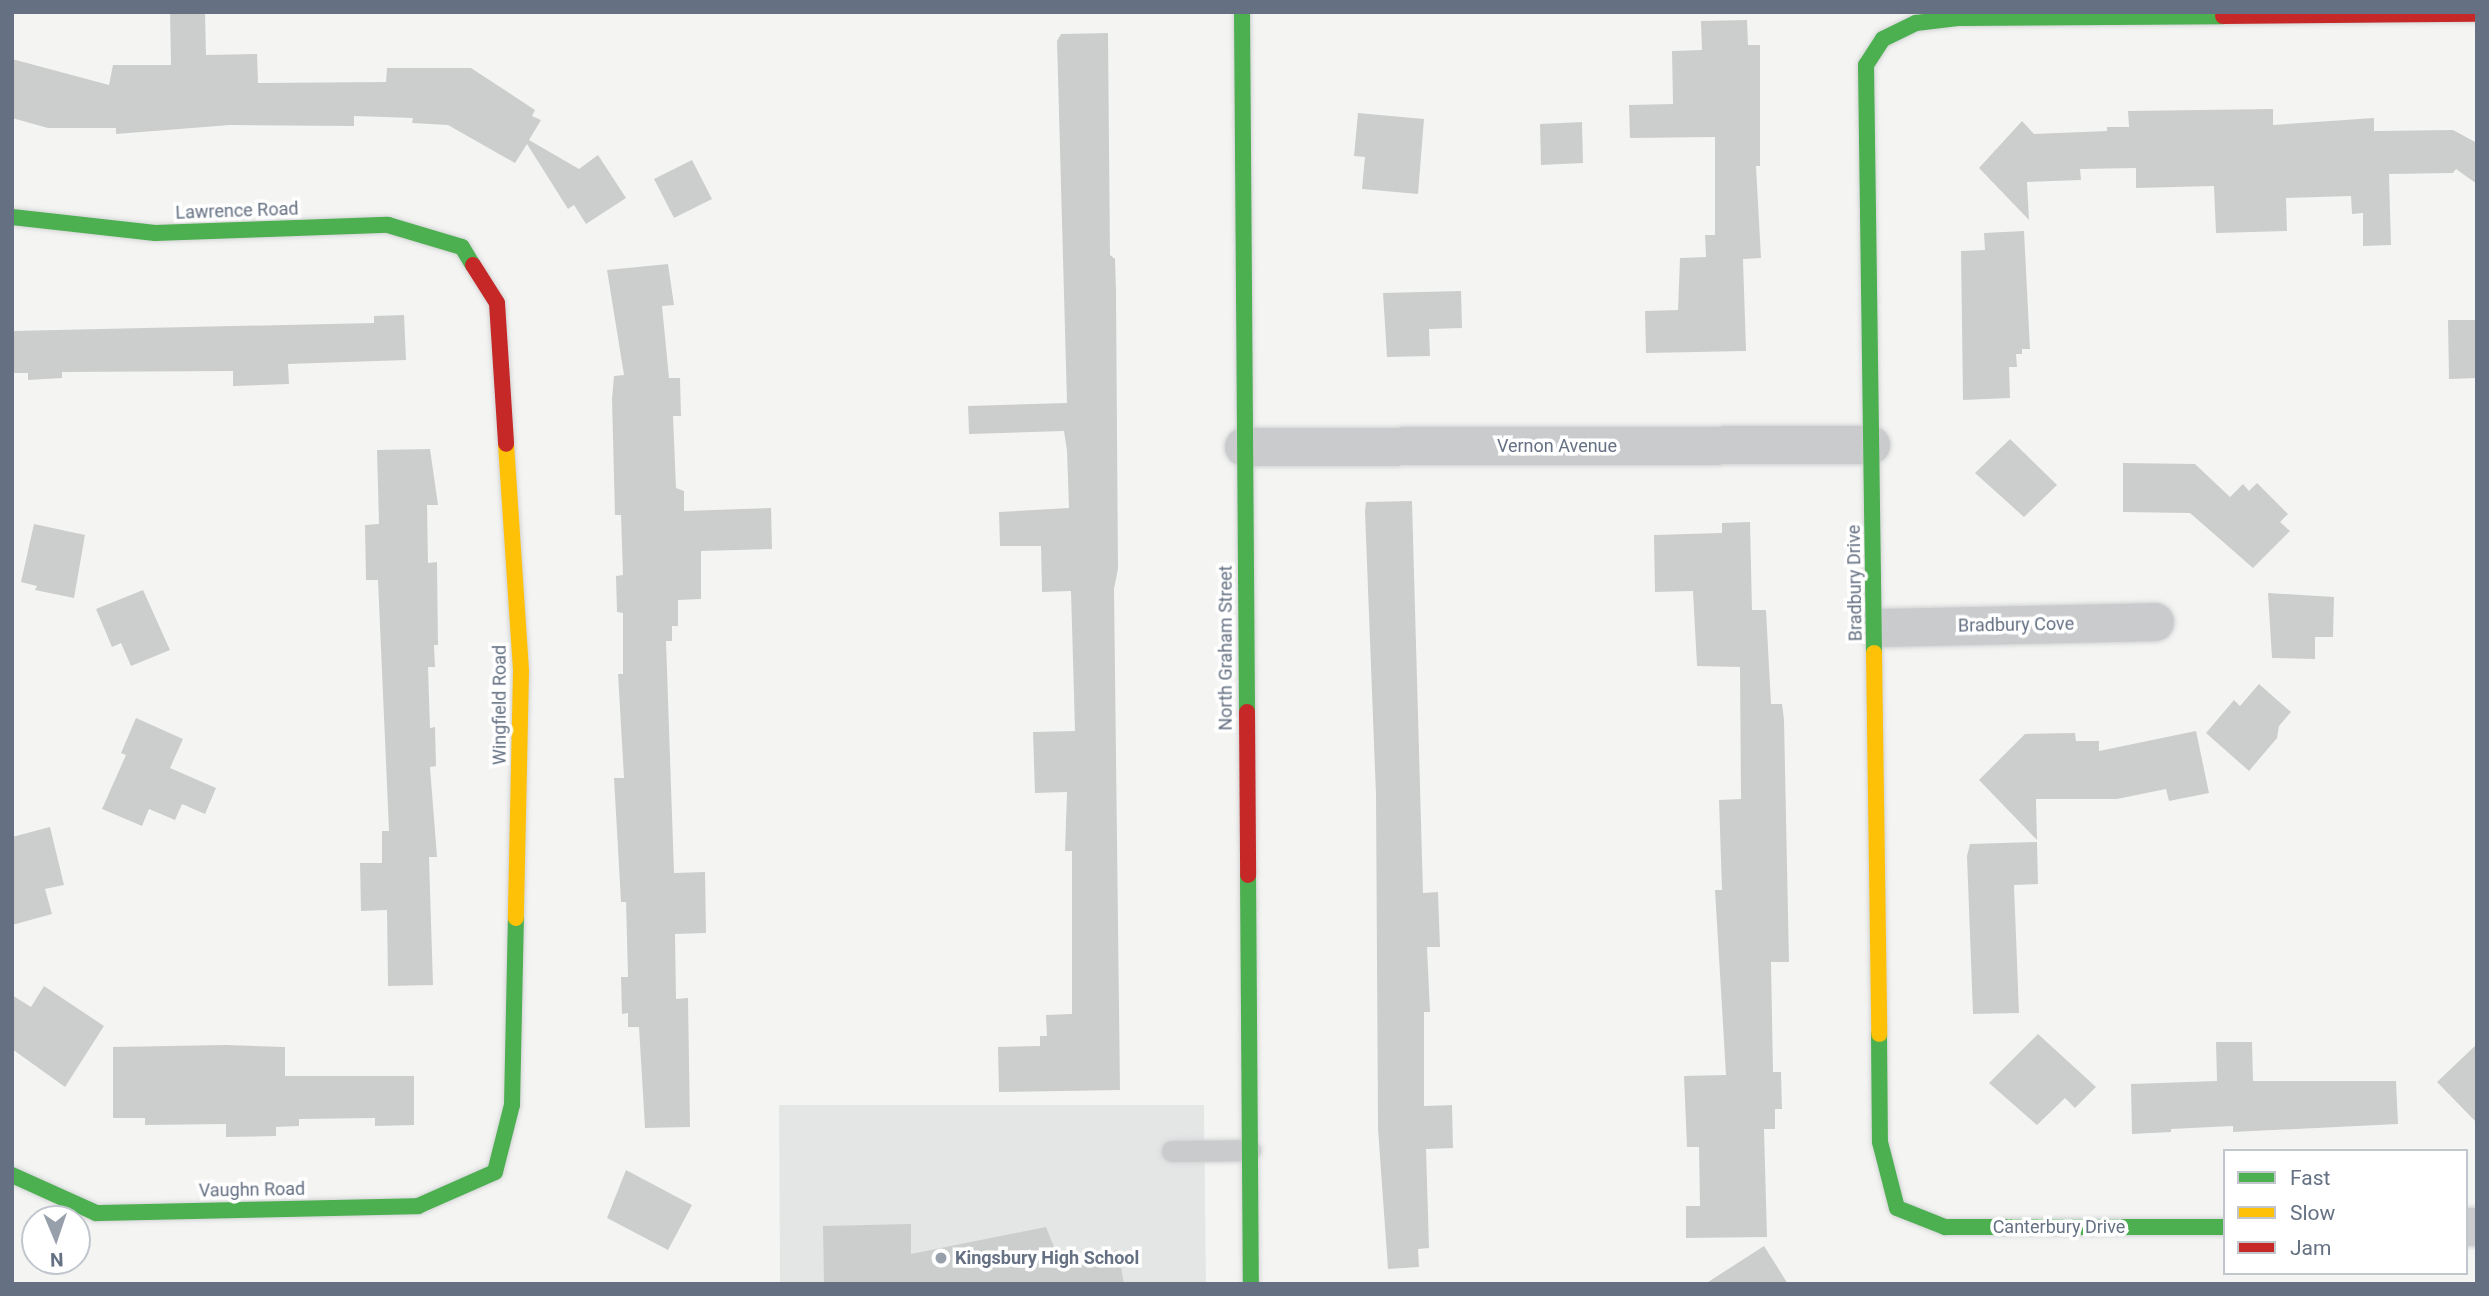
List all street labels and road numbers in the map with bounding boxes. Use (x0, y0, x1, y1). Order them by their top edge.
street label: Lawrence Road (175, 198, 299, 224)
street label: Vernon Avenue (1497, 435, 1617, 457)
street label: Bradbury Drive (1843, 525, 1867, 641)
street label: North Graham Street (1215, 565, 1237, 731)
street label: Bradbury Cove (1958, 613, 2074, 637)
street label: Wingfield Road (489, 645, 511, 765)
street label: Vaughn Road (199, 1178, 305, 1202)
street label: Canterbury Drive (1993, 1216, 2125, 1238)

